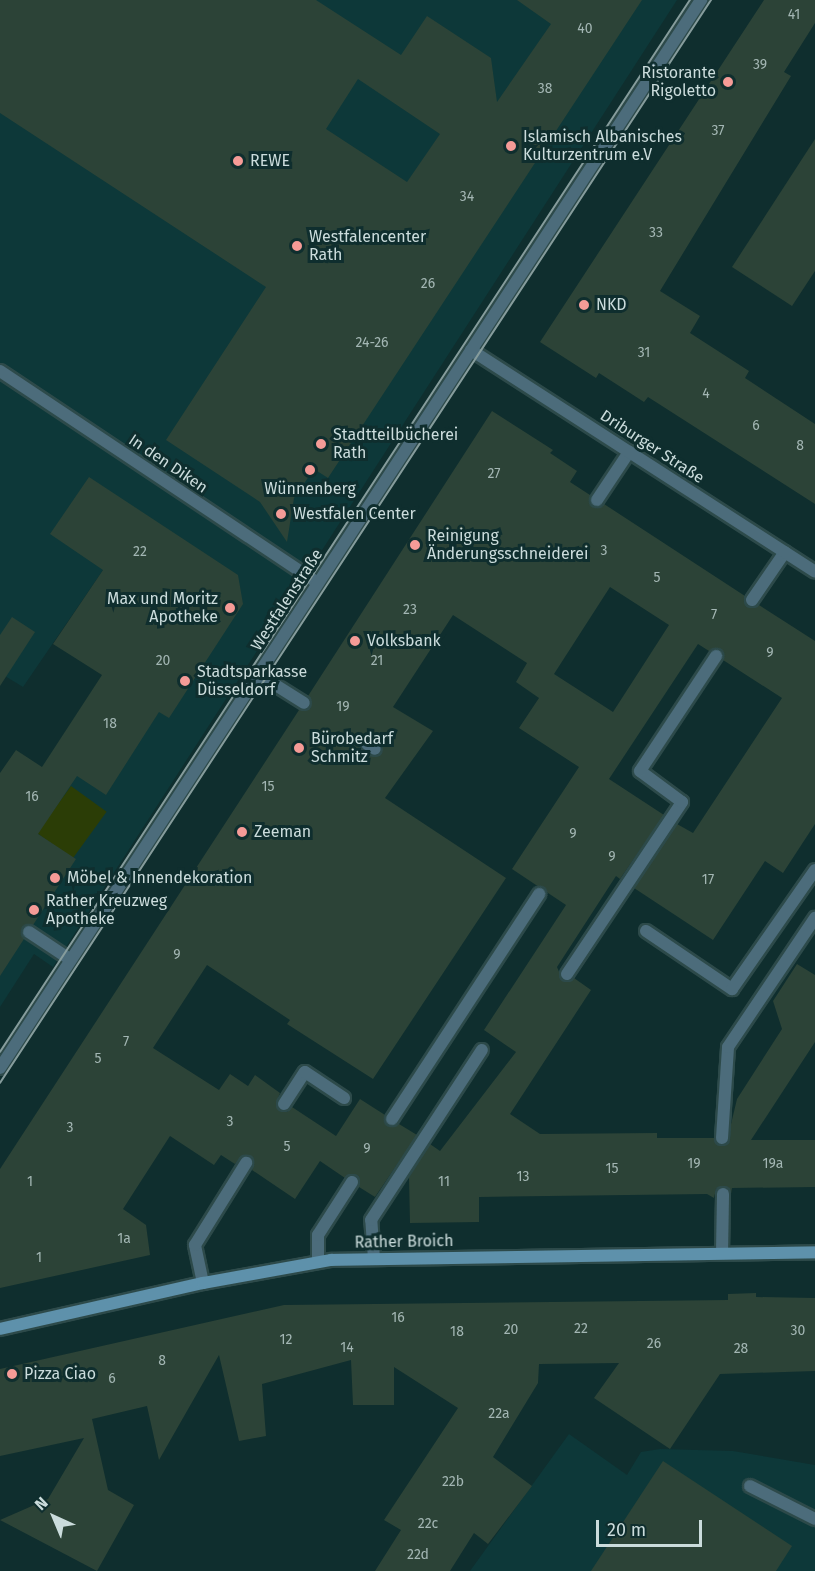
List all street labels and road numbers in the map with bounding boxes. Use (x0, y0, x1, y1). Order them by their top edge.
street label: Driburger Straße (596, 406, 708, 488)
street label: In den Diken (125, 431, 211, 497)
street label: Westfalenstraße (247, 546, 327, 654)
street label: Rather Broich (354, 1232, 454, 1252)

